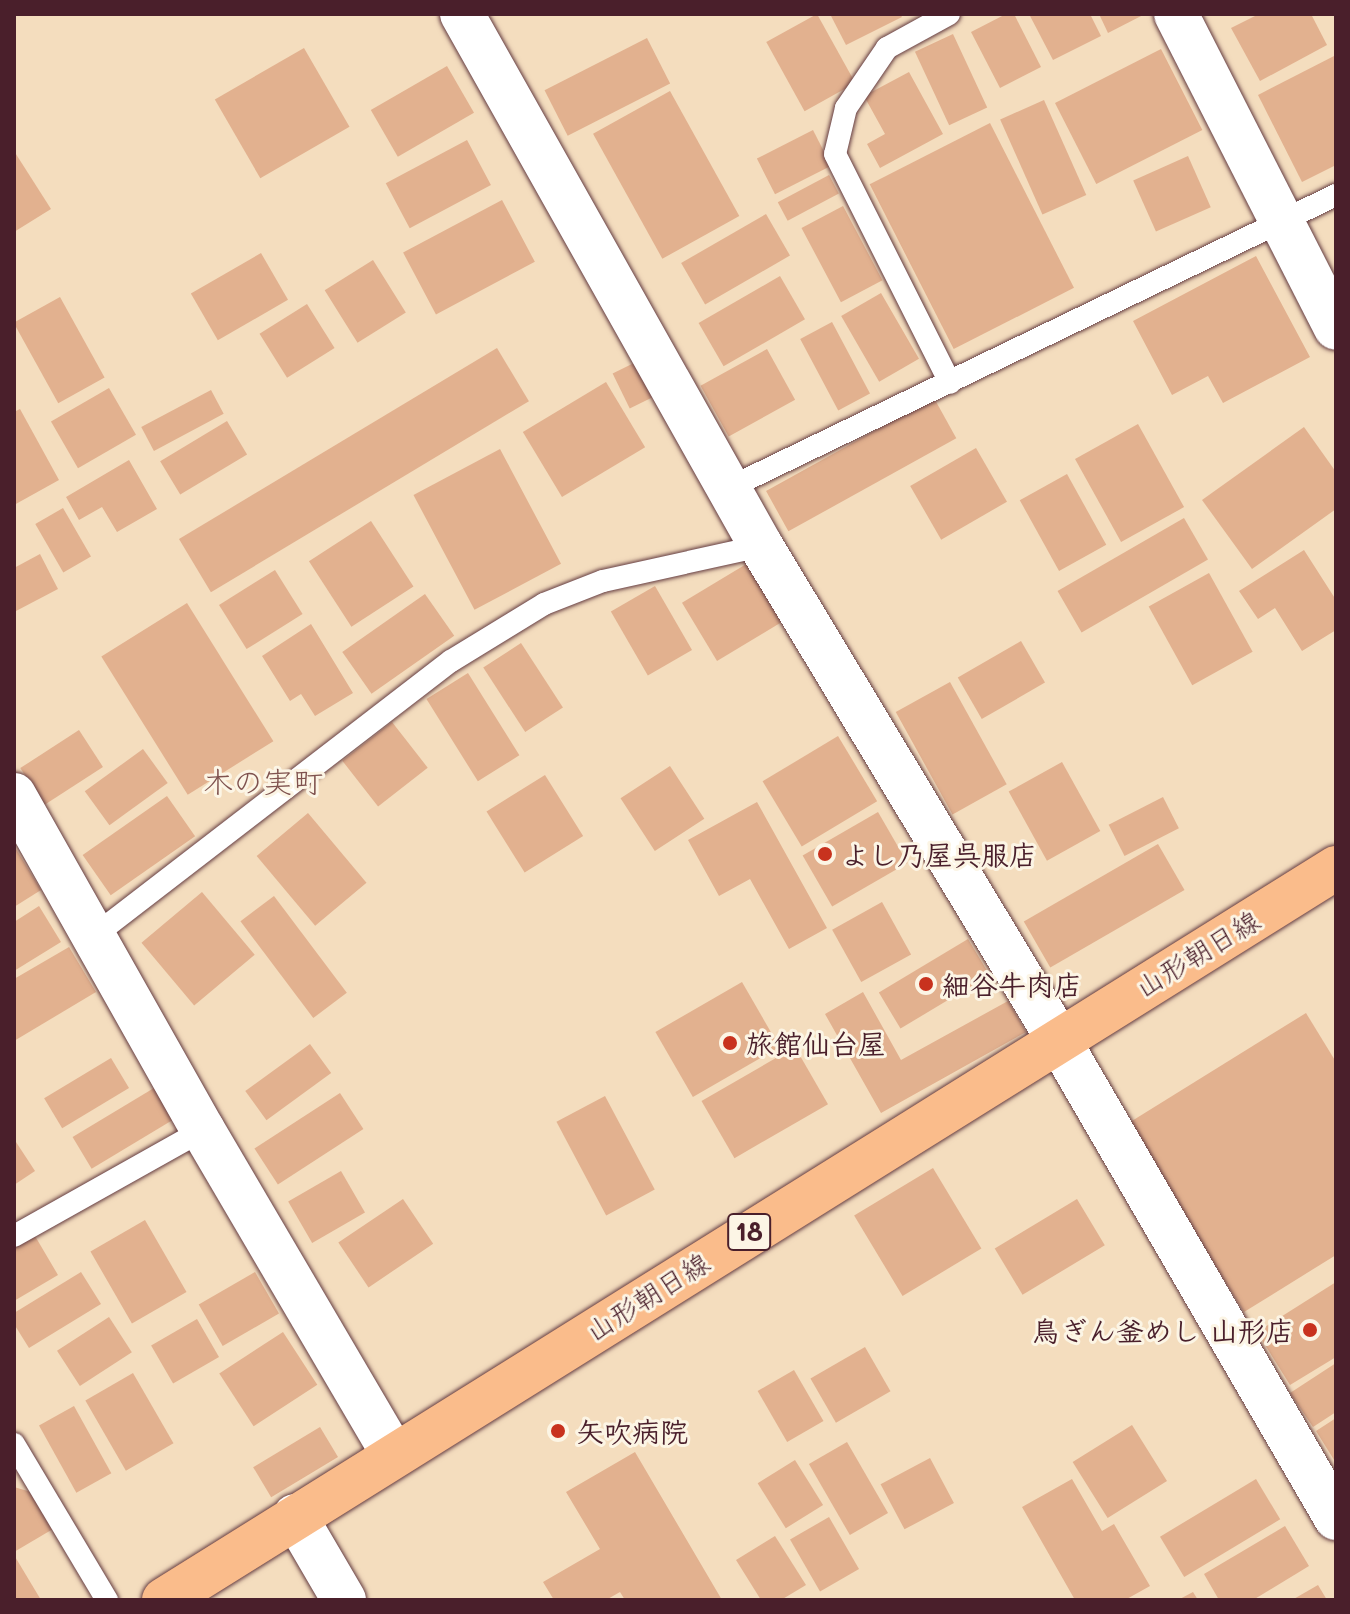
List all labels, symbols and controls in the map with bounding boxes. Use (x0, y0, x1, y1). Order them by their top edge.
district label: 木の実町 (203, 763, 323, 799)
place label: よし乃屋呉服店 (841, 837, 1037, 871)
marker: よし乃屋呉服店 (816, 845, 834, 863)
street label: 山形朝日線 (1128, 903, 1266, 1003)
place label: 細谷牛肉店 (942, 967, 1082, 1001)
marker: 細谷牛肉店 (917, 975, 935, 993)
place label: 旅館仙台屋 (746, 1026, 886, 1060)
marker: 旅館仙台屋 (721, 1034, 739, 1052)
road number: 18 (727, 1210, 771, 1254)
street label: 山形朝日線 (579, 1245, 715, 1347)
place label: 鳥ぎん釜めし 山形店 (1032, 1313, 1294, 1347)
marker: 鳥ぎん釜めし 山形店 (1301, 1321, 1319, 1339)
place label: 矢吹病院 (576, 1414, 688, 1448)
marker: 矢吹病院 (547, 1420, 569, 1442)

